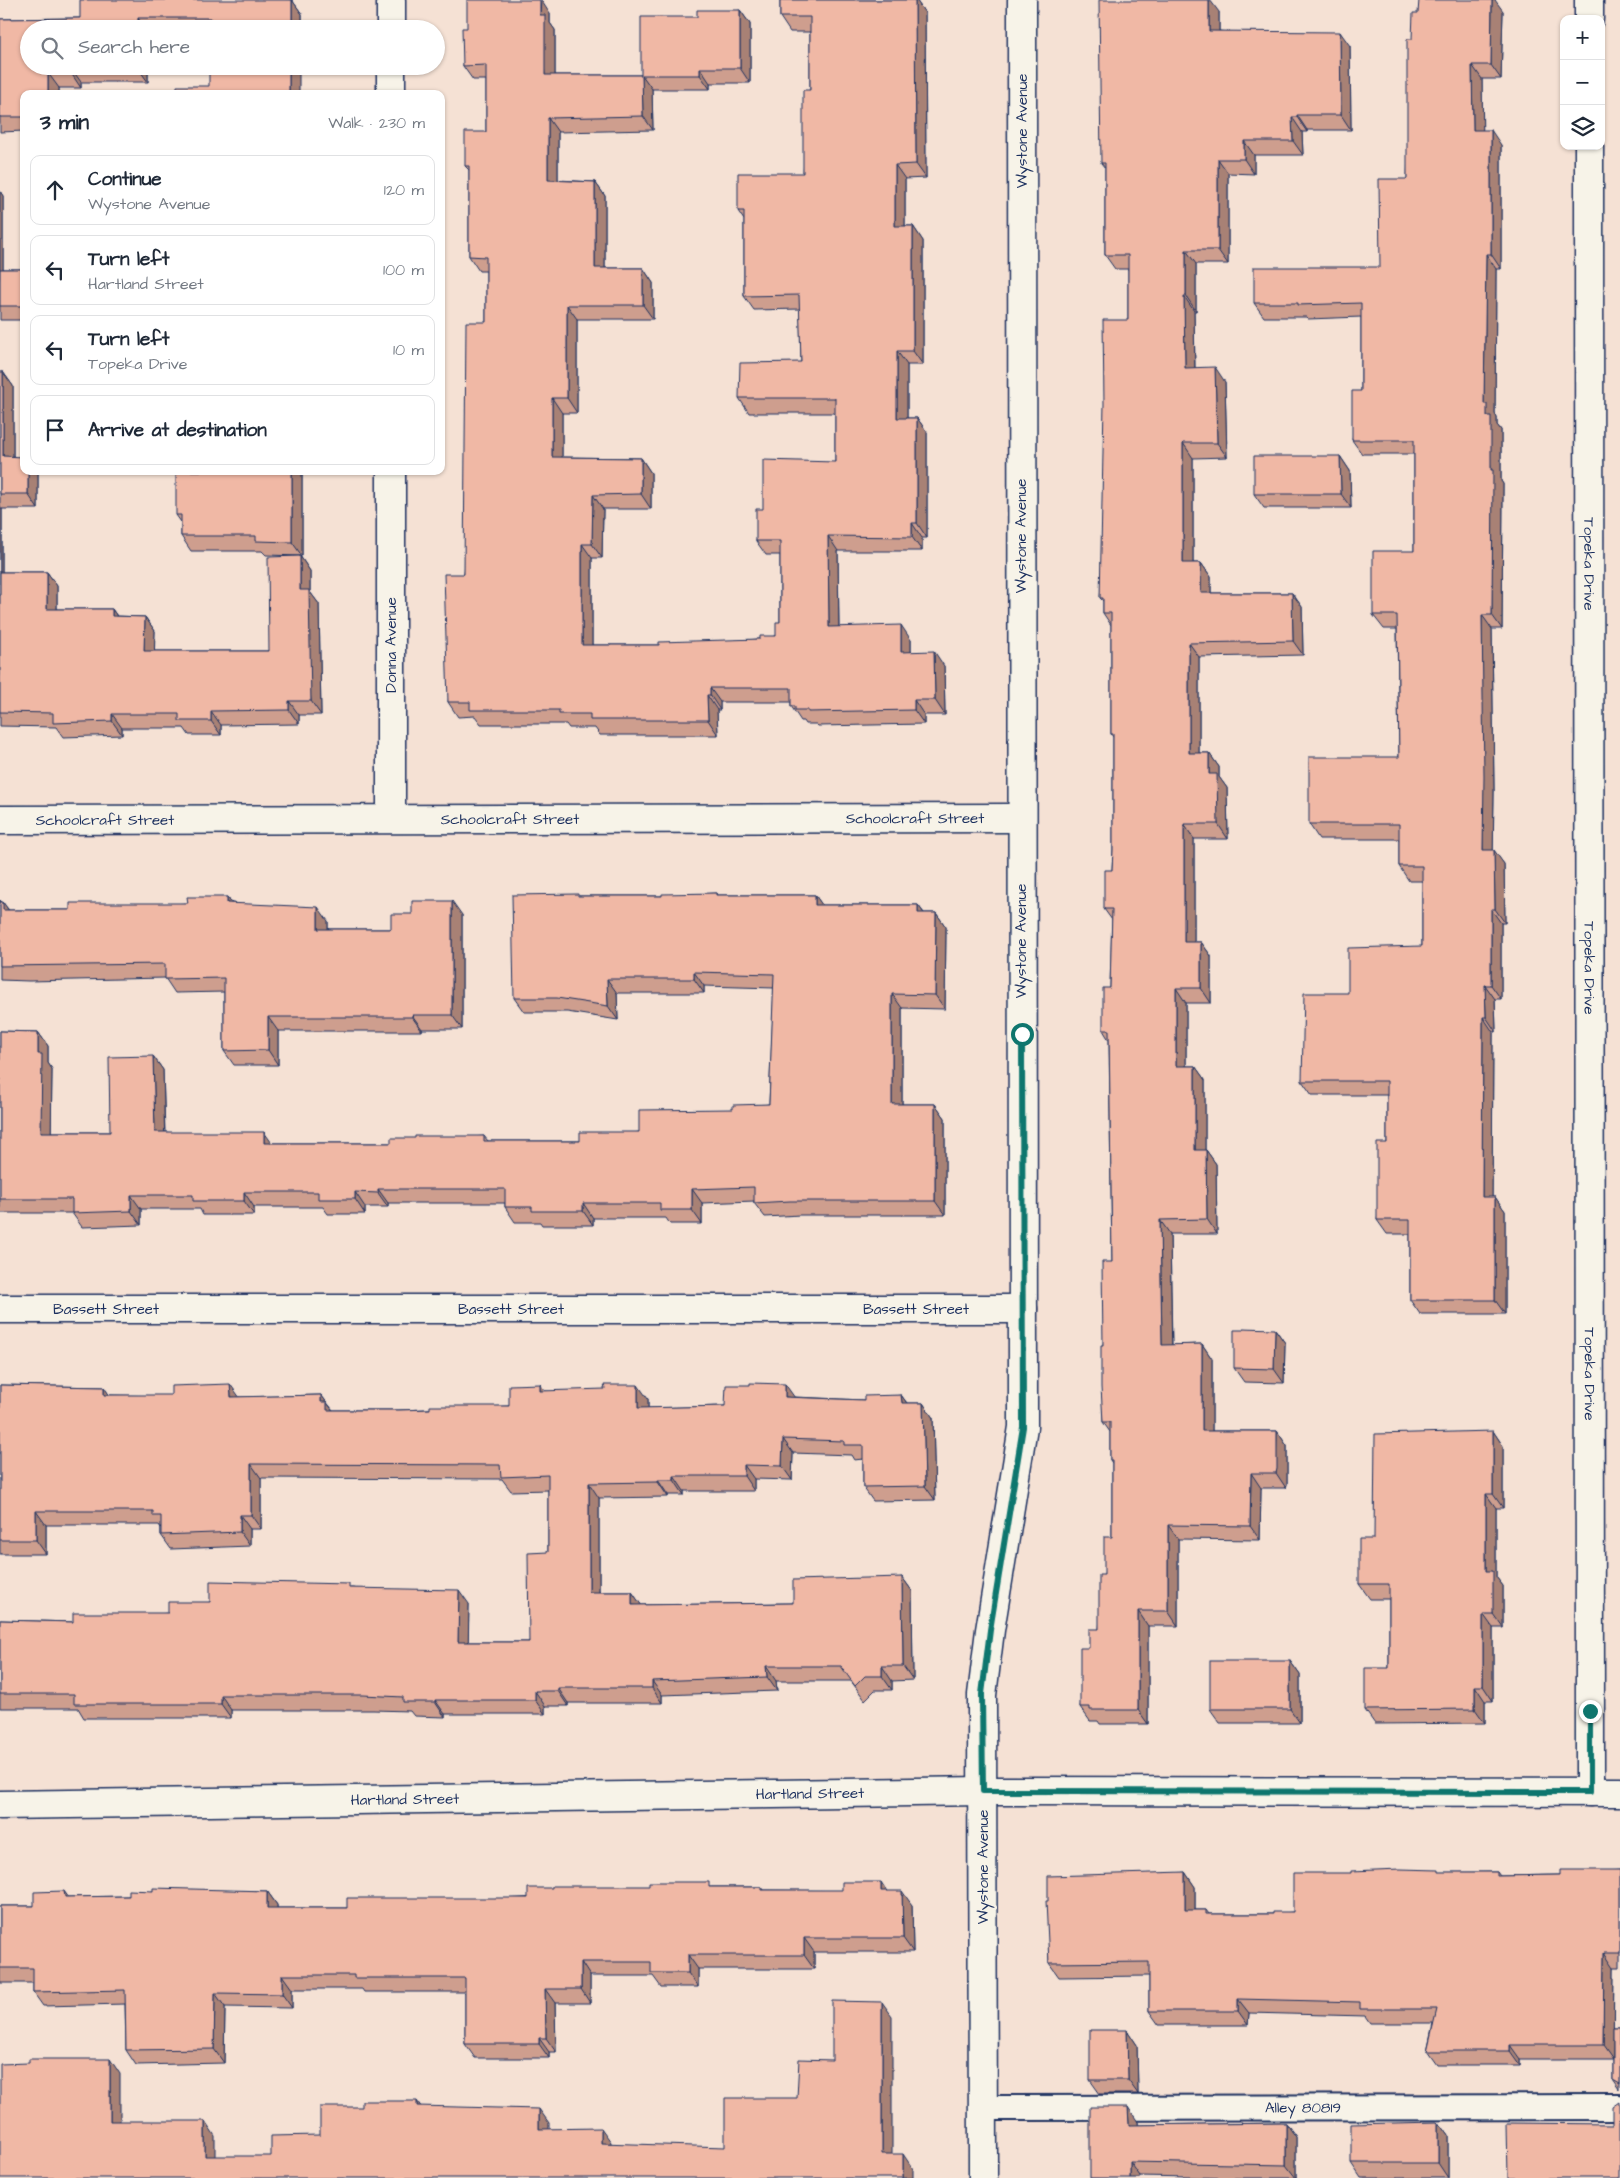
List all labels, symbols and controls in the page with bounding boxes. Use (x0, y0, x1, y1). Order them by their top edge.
map controls (1560, 15, 1605, 150)
button: + (1560, 15, 1605, 60)
search box (20, 20, 445, 75)
icon: search (38, 34, 66, 62)
text: Search here (78, 34, 190, 61)
button: − (1560, 60, 1605, 105)
street label: Wystone Avenue (1012, 74, 1034, 188)
button: layers (1560, 105, 1605, 150)
text: 3 min (40, 108, 89, 137)
text: Walk · 230 m (328, 112, 425, 134)
text: Continue (88, 166, 162, 193)
icon: ahead (41, 176, 69, 204)
text: 120 m (384, 179, 424, 201)
text: Wystone Avenue (88, 193, 210, 215)
text: Turn left (88, 246, 169, 273)
icon: left (41, 256, 69, 284)
text: 100 m (383, 259, 424, 281)
text: Hartland Street (88, 273, 204, 295)
text: Turn left (88, 326, 169, 353)
icon: left (41, 336, 69, 364)
text: 10 m (393, 339, 424, 361)
text: Topeka Drive (88, 353, 187, 375)
icon: arrive (41, 416, 69, 444)
text: Arrive at destination (88, 417, 267, 444)
street label: Wystone Avenue (1011, 479, 1033, 593)
street label: Topeka Drive (1579, 517, 1600, 611)
street label: Donna Avenue (381, 597, 402, 693)
street label: Schoolcraft Street (441, 808, 579, 830)
street label: Schoolcraft Street (846, 808, 984, 829)
street label: Schoolcraft Street (36, 809, 174, 830)
street label: Wystone Avenue (1011, 884, 1033, 998)
street label: Topeka Drive (1579, 921, 1600, 1015)
route start (1011, 1023, 1034, 1046)
street label: Bassett Street (53, 1299, 159, 1320)
street label: Bassett Street (458, 1299, 564, 1320)
street label: Bassett Street (863, 1299, 969, 1320)
street label: Topeka Drive (1579, 1327, 1600, 1421)
route end (1579, 1700, 1602, 1723)
street label: Hartland Street (755, 1782, 864, 1805)
street label: Hartland Street (350, 1788, 459, 1811)
street label: Wystone Avenue (973, 1810, 995, 1924)
street label: Alley 80819 (1265, 2097, 1341, 2119)

